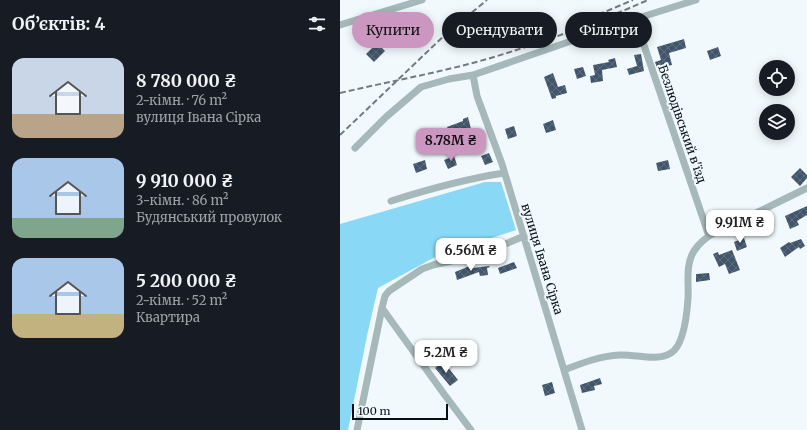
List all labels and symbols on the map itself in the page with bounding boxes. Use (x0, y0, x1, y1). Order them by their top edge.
street label: Безлюдівський в'їзд (655, 63, 710, 185)
pin: 8.78M ₴ (414, 128, 488, 162)
street label: вулиця Івана Сірка (518, 201, 567, 317)
pin: 9.91M ₴ (703, 210, 777, 244)
pin: 6.56M ₴ (434, 238, 508, 272)
pin: 5.2M ₴ (413, 340, 479, 374)
scale bar (352, 402, 448, 421)

